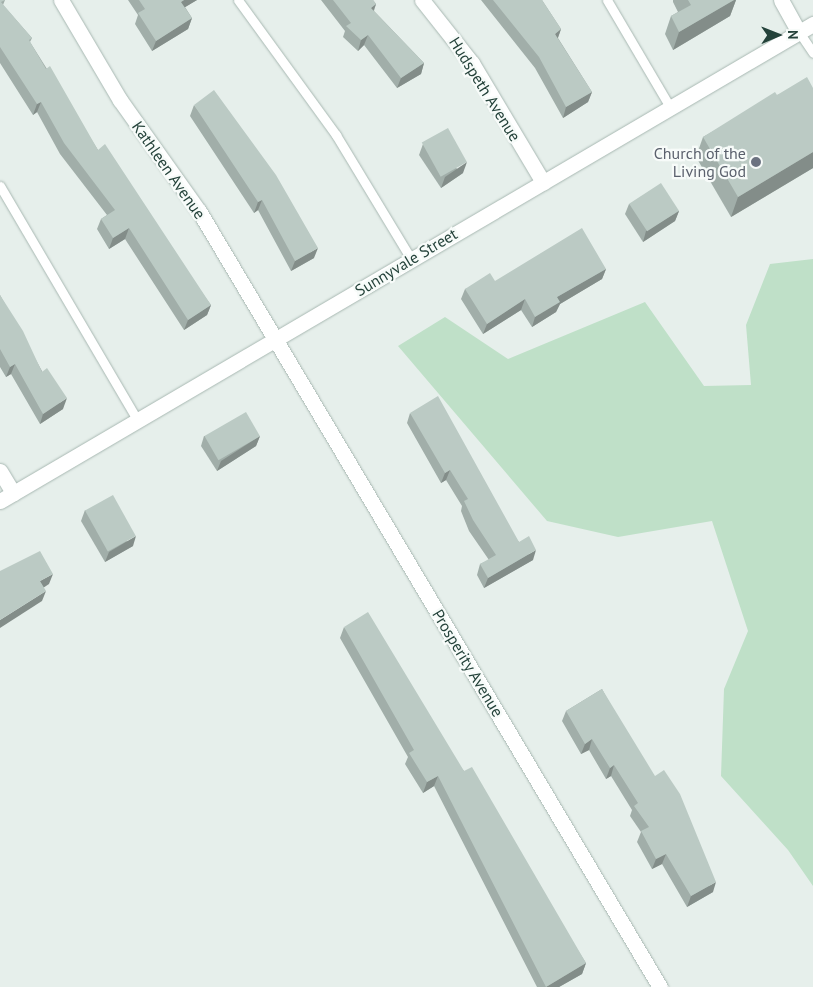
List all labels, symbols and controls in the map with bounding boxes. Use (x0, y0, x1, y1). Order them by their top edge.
north arrow (753, 10, 803, 60)
text: N (784, 30, 802, 39)
street label: Hudspeth Avenue (445, 33, 525, 145)
street label: Kathleen Avenue (128, 117, 210, 223)
place label: Church of the Living God (654, 143, 746, 181)
marker: Church of the Living God (750, 156, 762, 168)
street label: Sunnyvale Street (351, 224, 461, 300)
street label: Prosperity Avenue (428, 605, 508, 721)

